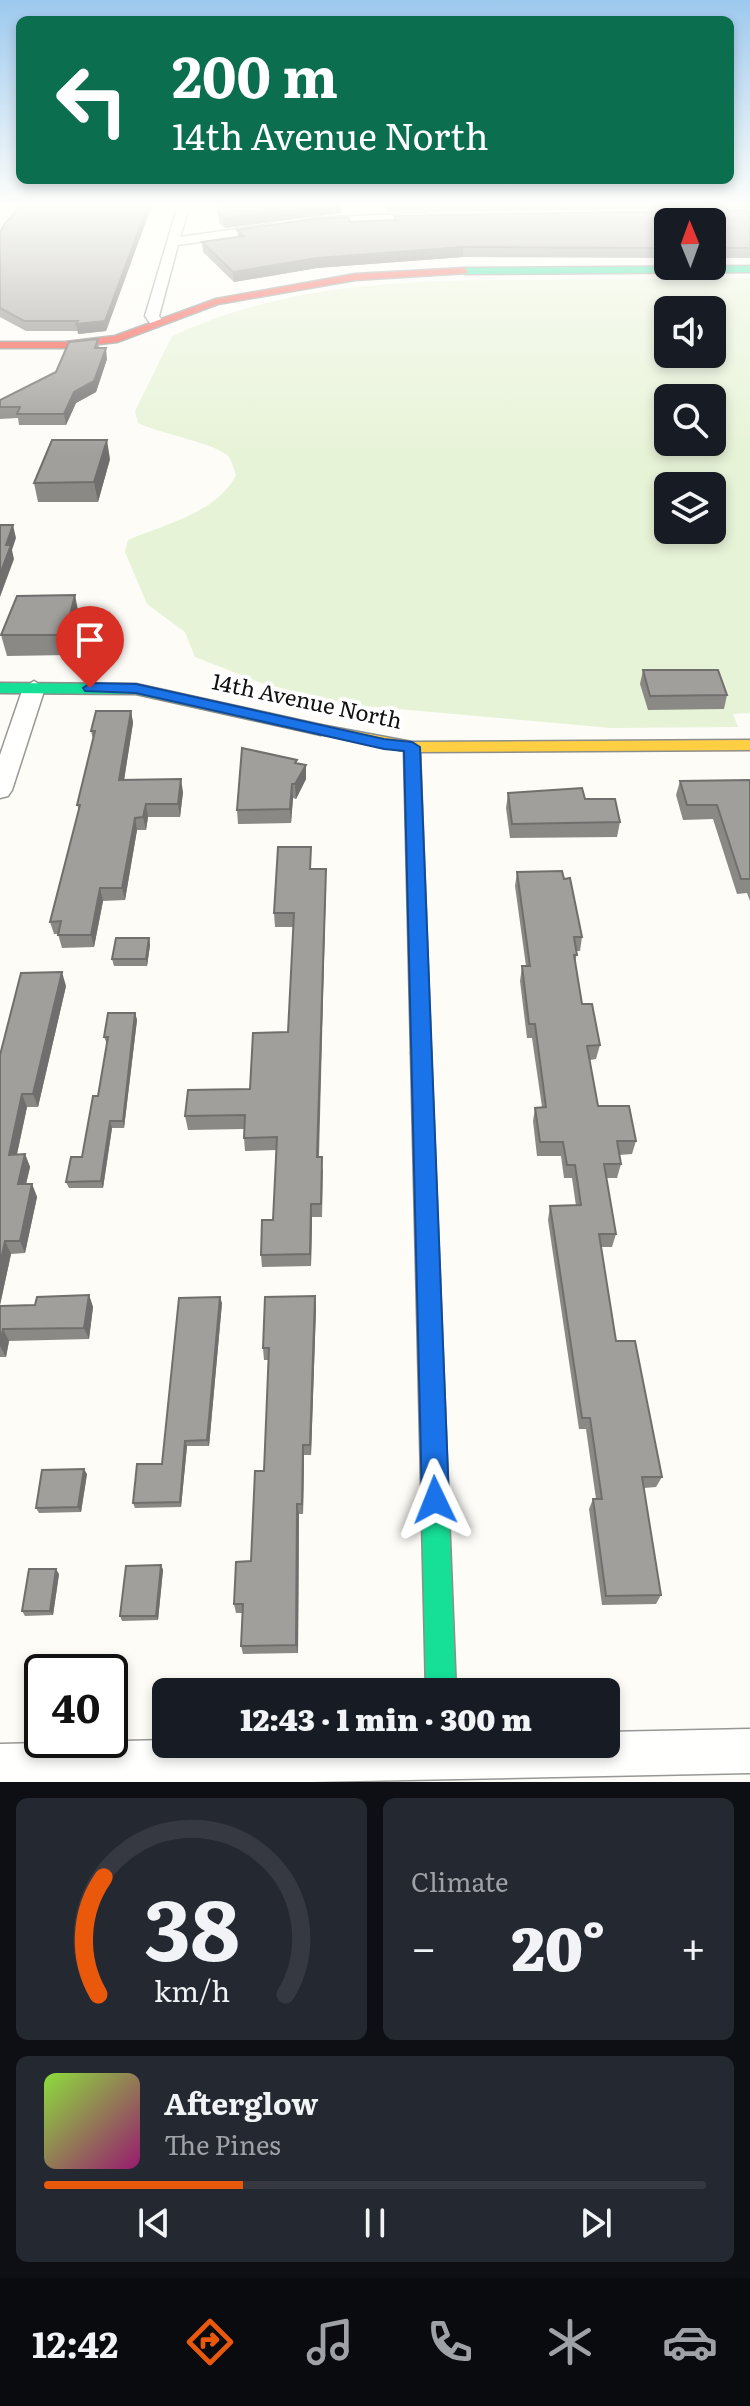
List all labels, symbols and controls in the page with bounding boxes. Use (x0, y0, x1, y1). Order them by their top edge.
text: 200 m (172, 32, 338, 115)
icon: left (40, 48, 144, 152)
text: 14th Avenue North (172, 108, 489, 161)
north arrow (654, 208, 726, 280)
map controls (654, 208, 726, 544)
button: sound (654, 296, 726, 368)
button: search (654, 384, 726, 456)
button: layers (654, 472, 726, 544)
pin (56, 606, 124, 688)
icon: arrive (68, 618, 112, 662)
street label: 14th Avenue North (209, 663, 405, 736)
position arrow (393, 1458, 477, 1542)
speed limit sign: 40 (24, 1654, 128, 1758)
text: 12:43 · 1 min · 300 m (240, 1696, 532, 1740)
text: Climate (411, 1861, 509, 1900)
text: 38 (144, 1863, 239, 1987)
text: 20° (511, 1900, 606, 1989)
text: − (411, 1912, 437, 1978)
text: + (680, 1912, 706, 1978)
text: km/h (153, 1968, 230, 2011)
text: Afterglow (164, 2080, 318, 2124)
text: The Pines (164, 2124, 281, 2163)
icon: previous (132, 2201, 176, 2245)
icon: pause (353, 2201, 397, 2245)
icon: next (574, 2201, 618, 2245)
icon: directions (182, 2314, 238, 2370)
icon: music (302, 2314, 358, 2370)
icon: phone (422, 2314, 478, 2370)
icon: climate (542, 2314, 598, 2370)
icon: car (662, 2314, 718, 2370)
text: 12:42 (32, 2316, 118, 2369)

